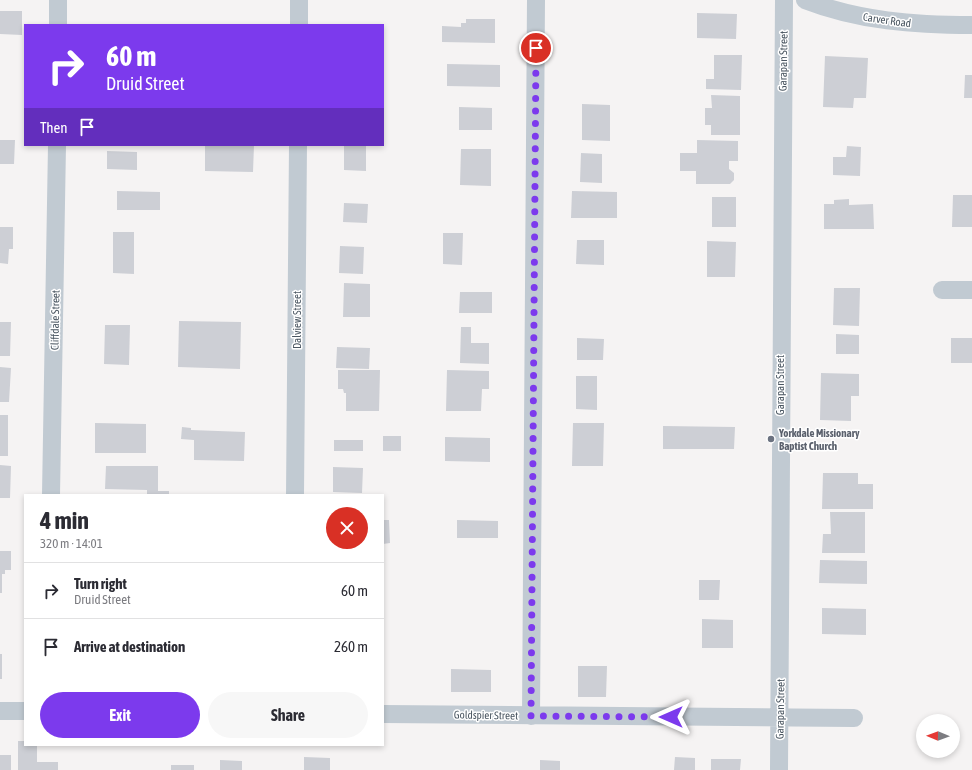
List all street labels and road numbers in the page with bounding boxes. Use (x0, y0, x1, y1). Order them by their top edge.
street label: Carver Road (862, 11, 912, 29)
street label: Garapan Street (776, 31, 790, 91)
street label: Cliffdale Street (48, 290, 62, 350)
street label: Dalview Street (291, 291, 303, 349)
street label: Garapan Street (774, 355, 786, 415)
street label: Garapan Street (773, 679, 787, 739)
street label: Goldspier Street (454, 708, 518, 722)

